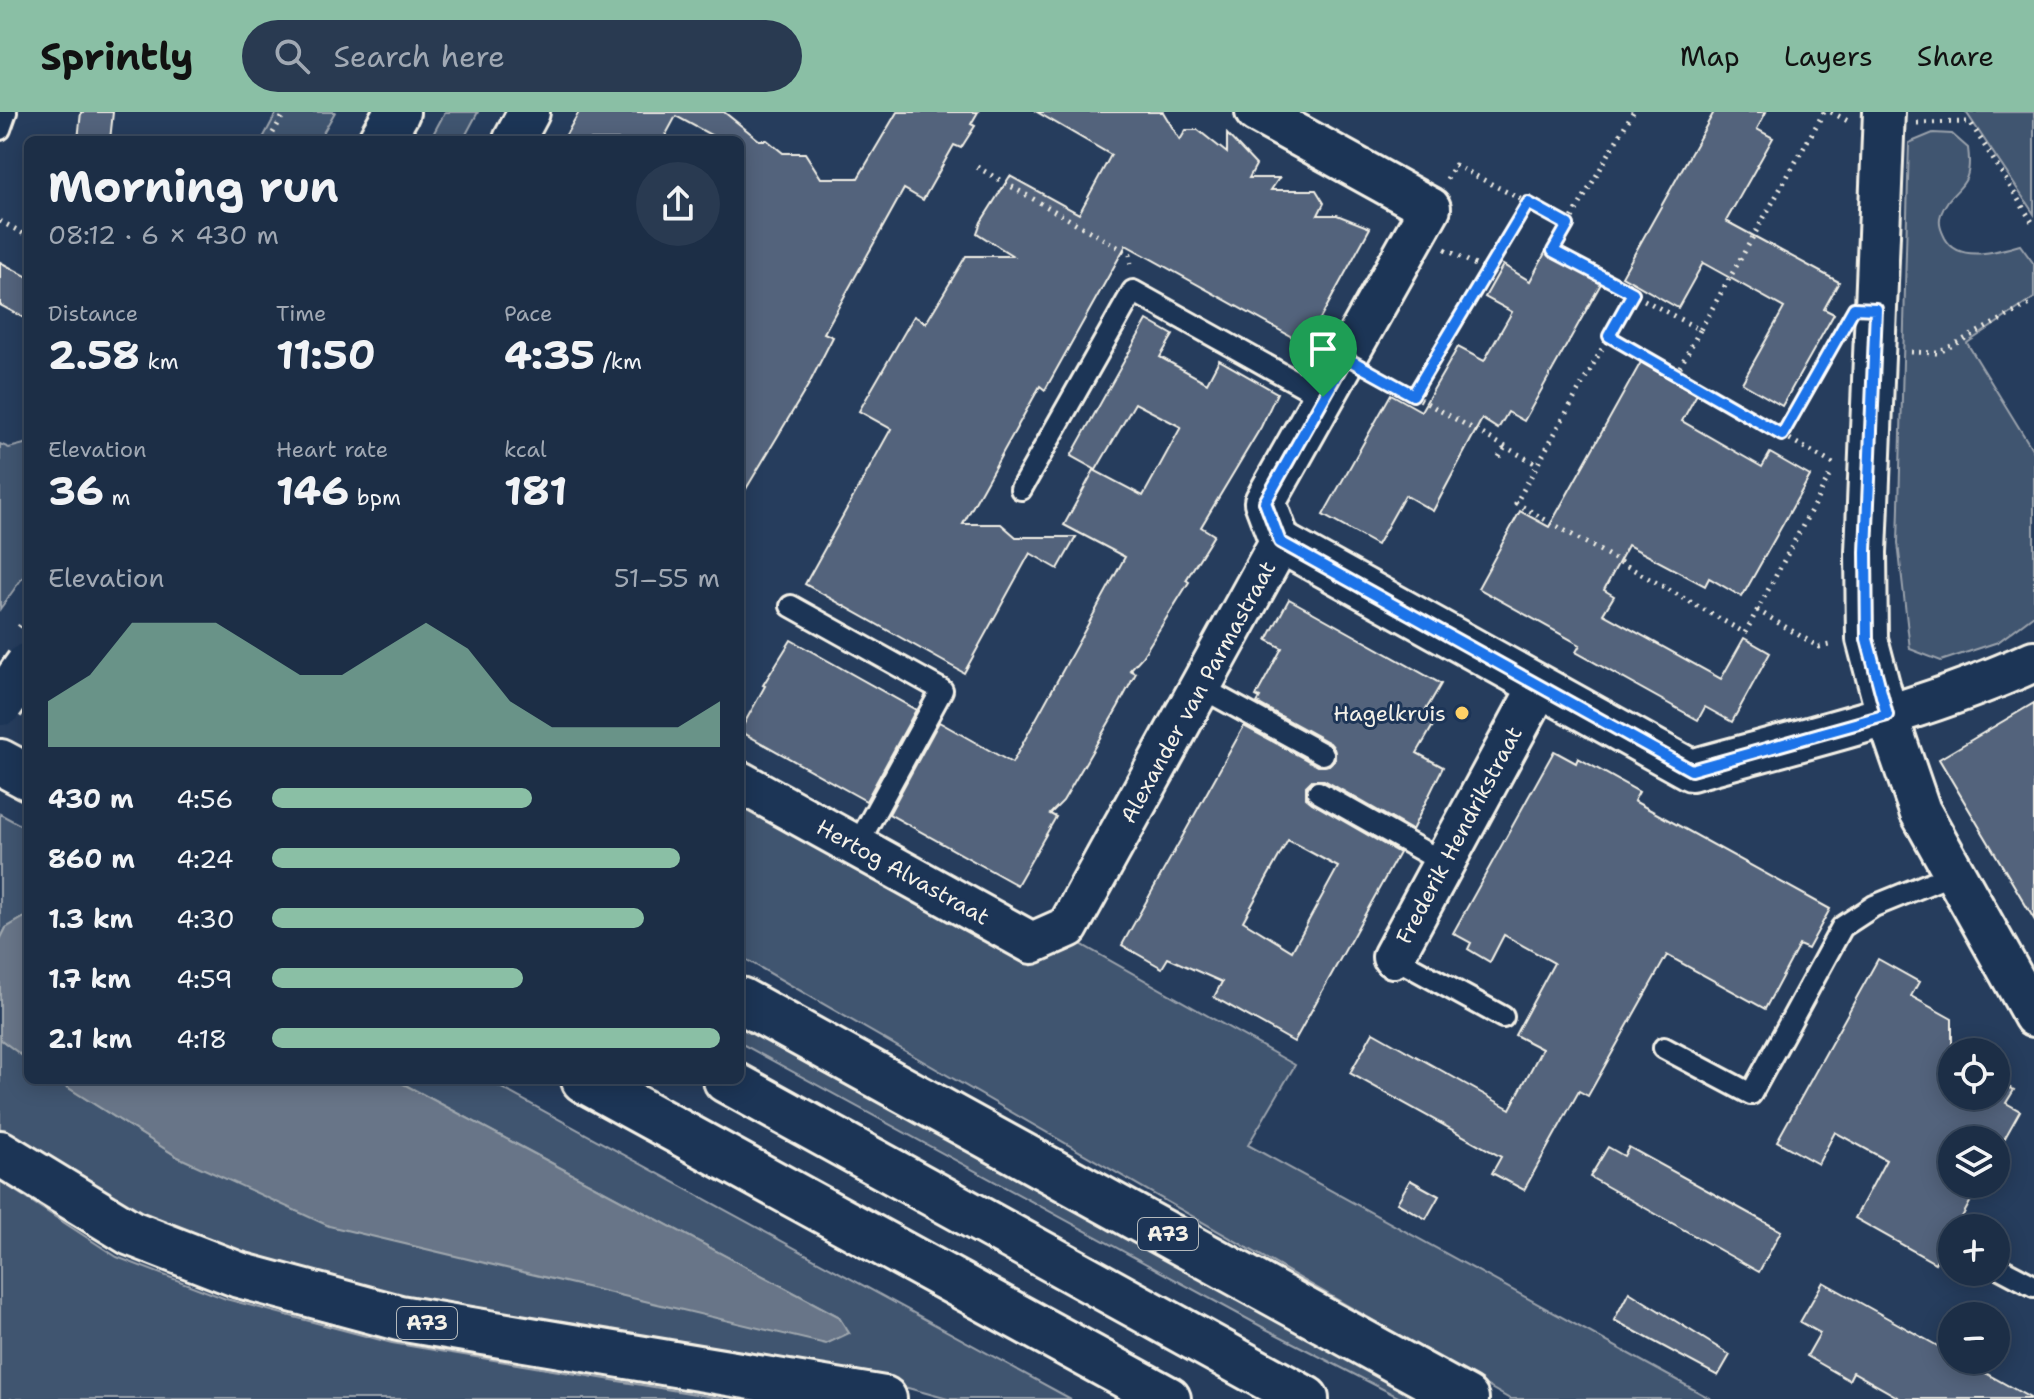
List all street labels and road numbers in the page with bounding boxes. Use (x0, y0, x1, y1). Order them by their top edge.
street label: Alexander van Parmastraat (1114, 556, 1282, 828)
street label: Frederik Hendrikstraat (1389, 721, 1529, 949)
street label: Hertog Alvastraat (811, 812, 995, 932)
road number: A73 (1138, 1218, 1198, 1250)
road number: A73 (397, 1307, 457, 1339)

